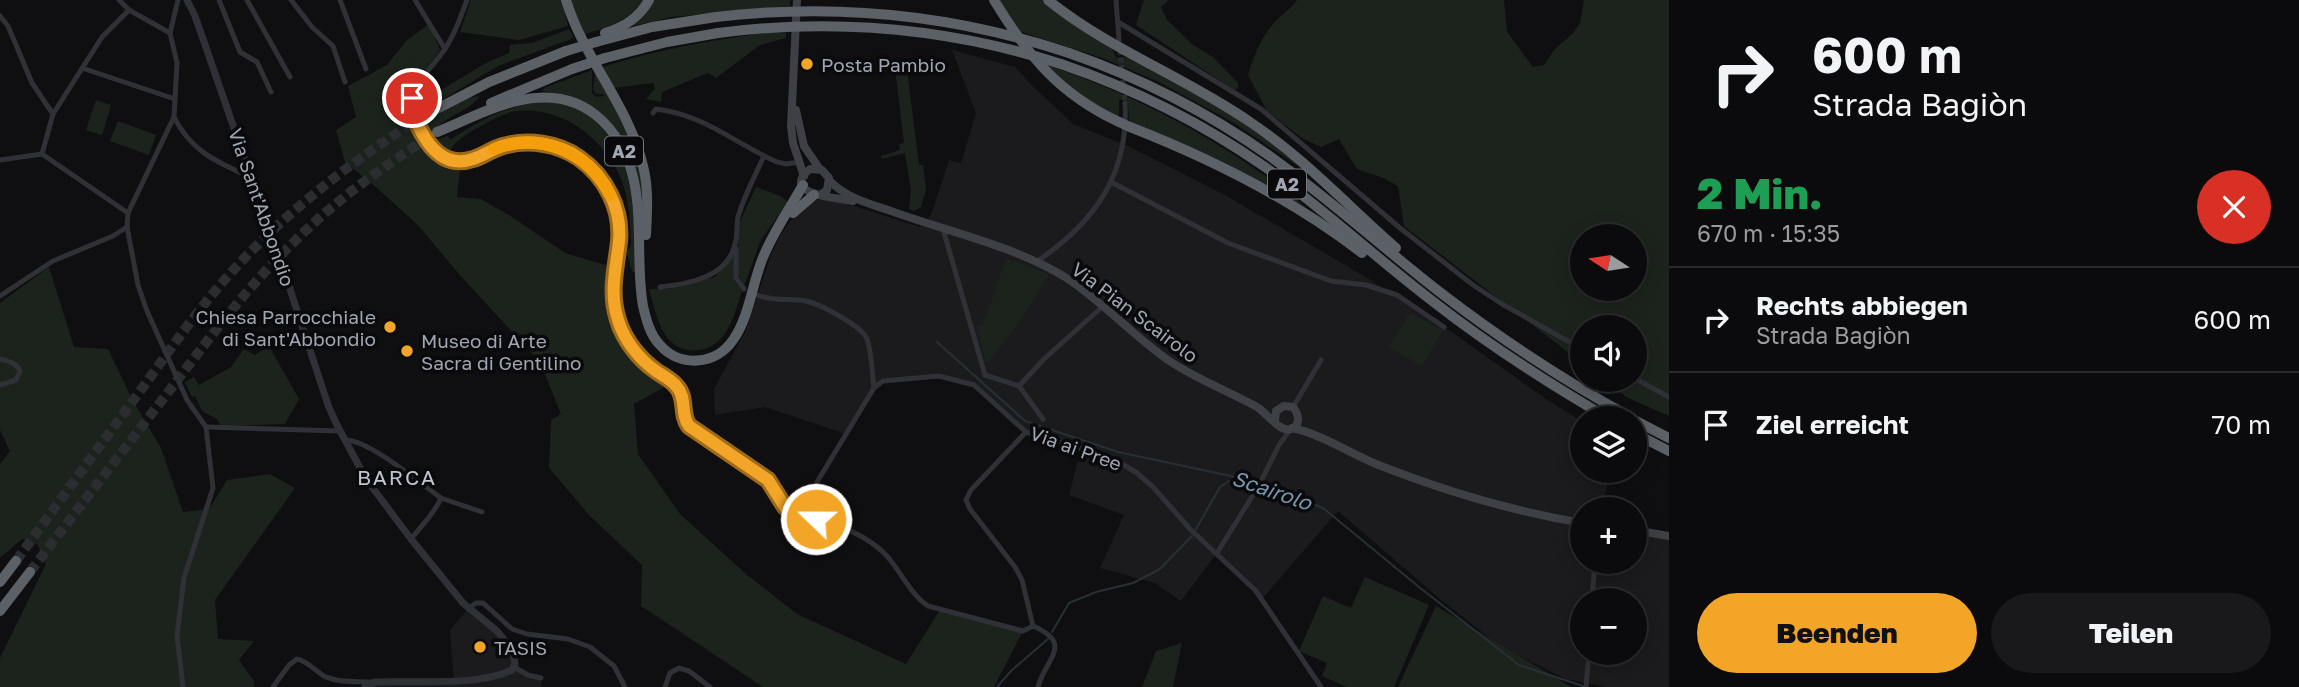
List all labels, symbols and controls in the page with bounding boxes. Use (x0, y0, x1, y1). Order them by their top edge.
text: 600 m (1812, 25, 1962, 84)
icon: right (1697, 28, 1788, 119)
place label: Posta Pambio (821, 53, 946, 76)
marker: Posta Pambio (799, 56, 815, 72)
pin (382, 68, 442, 128)
icon: arrive (393, 79, 431, 117)
text: Strada Bagiòn (1812, 85, 2027, 123)
street label: Via Sant'Abbondio (224, 125, 300, 289)
road number: A2 (605, 136, 643, 166)
text: 2 Min. (1697, 168, 1823, 218)
road number: A2 (1268, 169, 1306, 198)
button: close (2197, 170, 2271, 244)
text: 670 m · 15:35 (1697, 219, 1840, 247)
north arrow (1570, 224, 1647, 301)
map controls (1570, 224, 1647, 665)
street label: Via Pian Scairolo (1067, 257, 1203, 367)
text: Rechts abbiegen (1756, 290, 1968, 321)
icon: right (1697, 301, 1735, 339)
text: 600 m (2194, 304, 2271, 335)
place label: Chiesa Parrocchiale di Sant'Abbondio (196, 305, 376, 350)
button: sound (1570, 315, 1647, 392)
marker: Chiesa Parrocchiale di Sant'Abbondio (382, 319, 398, 335)
text: Strada Bagiòn (1756, 321, 1911, 349)
place label: Museo di Arte Sacra di Gentilino (421, 329, 581, 374)
marker: Museo di Arte Sacra di Gentilino (399, 343, 415, 359)
button: layers (1570, 406, 1647, 483)
icon: arrive (1697, 406, 1735, 444)
text: Ziel erreicht (1756, 409, 1909, 440)
text: 70 m (2212, 409, 2271, 440)
street label: Via ai Pree (1027, 421, 1125, 475)
district label: BARCA (357, 464, 437, 490)
water label: Scairolo (1229, 464, 1316, 516)
position arrow (779, 482, 853, 556)
button: + (1570, 497, 1647, 574)
button: − (1570, 588, 1647, 665)
button: Beenden (1697, 593, 1977, 673)
button: Teilen (1991, 593, 2271, 673)
place label: TASIS (494, 636, 547, 659)
marker: TASIS (472, 639, 488, 655)

